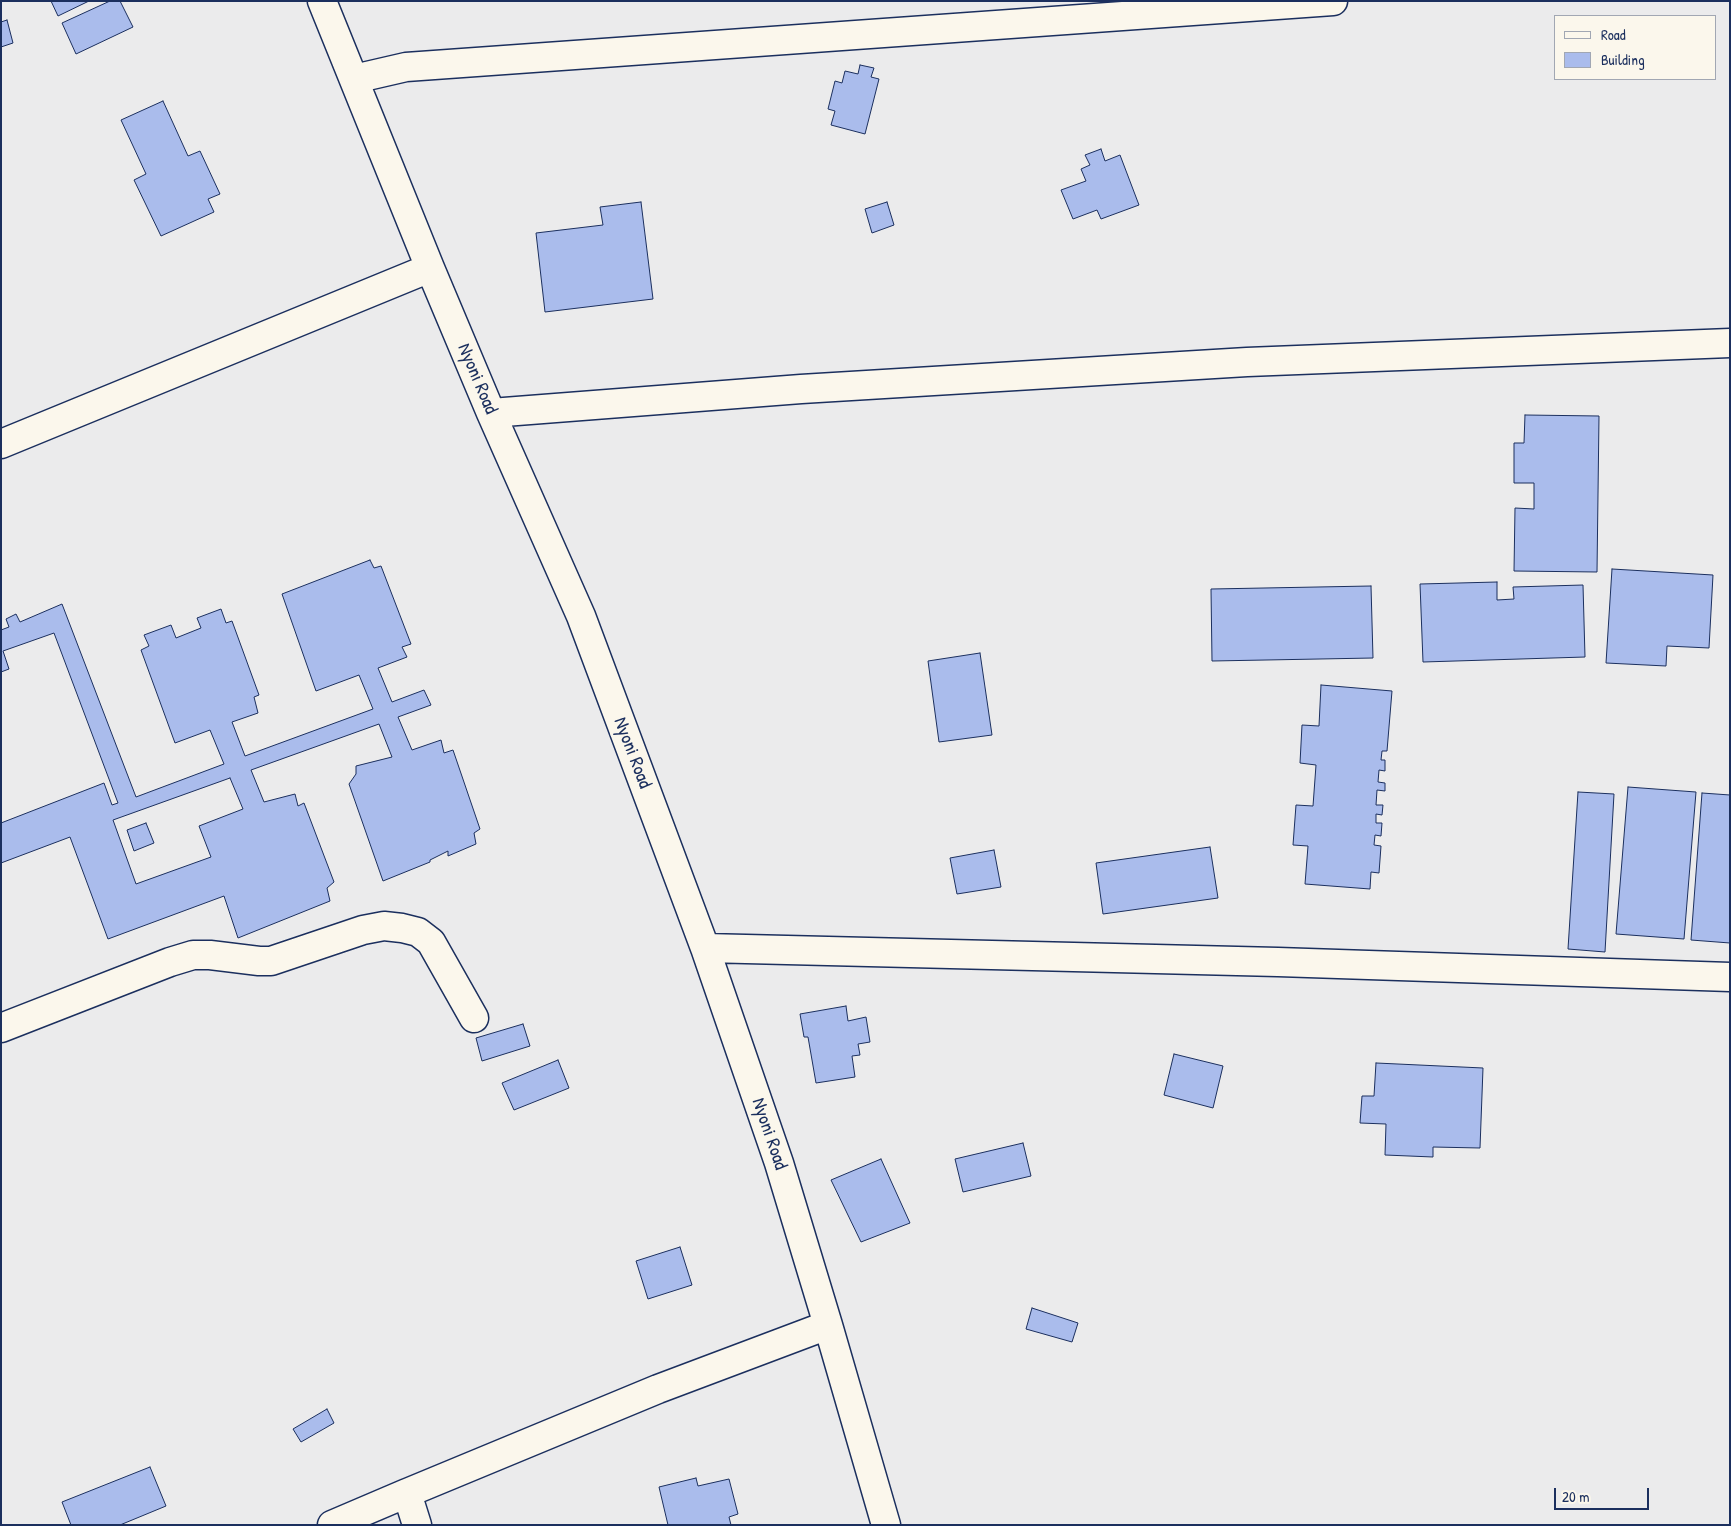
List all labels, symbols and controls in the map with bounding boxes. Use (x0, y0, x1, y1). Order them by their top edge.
legend (1554, 15, 1716, 80)
text: Road (1601, 24, 1626, 45)
text: Building (1601, 49, 1645, 70)
street label: Nyoni Road (452, 340, 502, 418)
street label: Nyoni Road (608, 714, 656, 792)
street label: Nyoni Road (746, 1095, 792, 1173)
scale bar (1556, 1478, 1651, 1510)
text: 20 m (1562, 1486, 1589, 1507)

